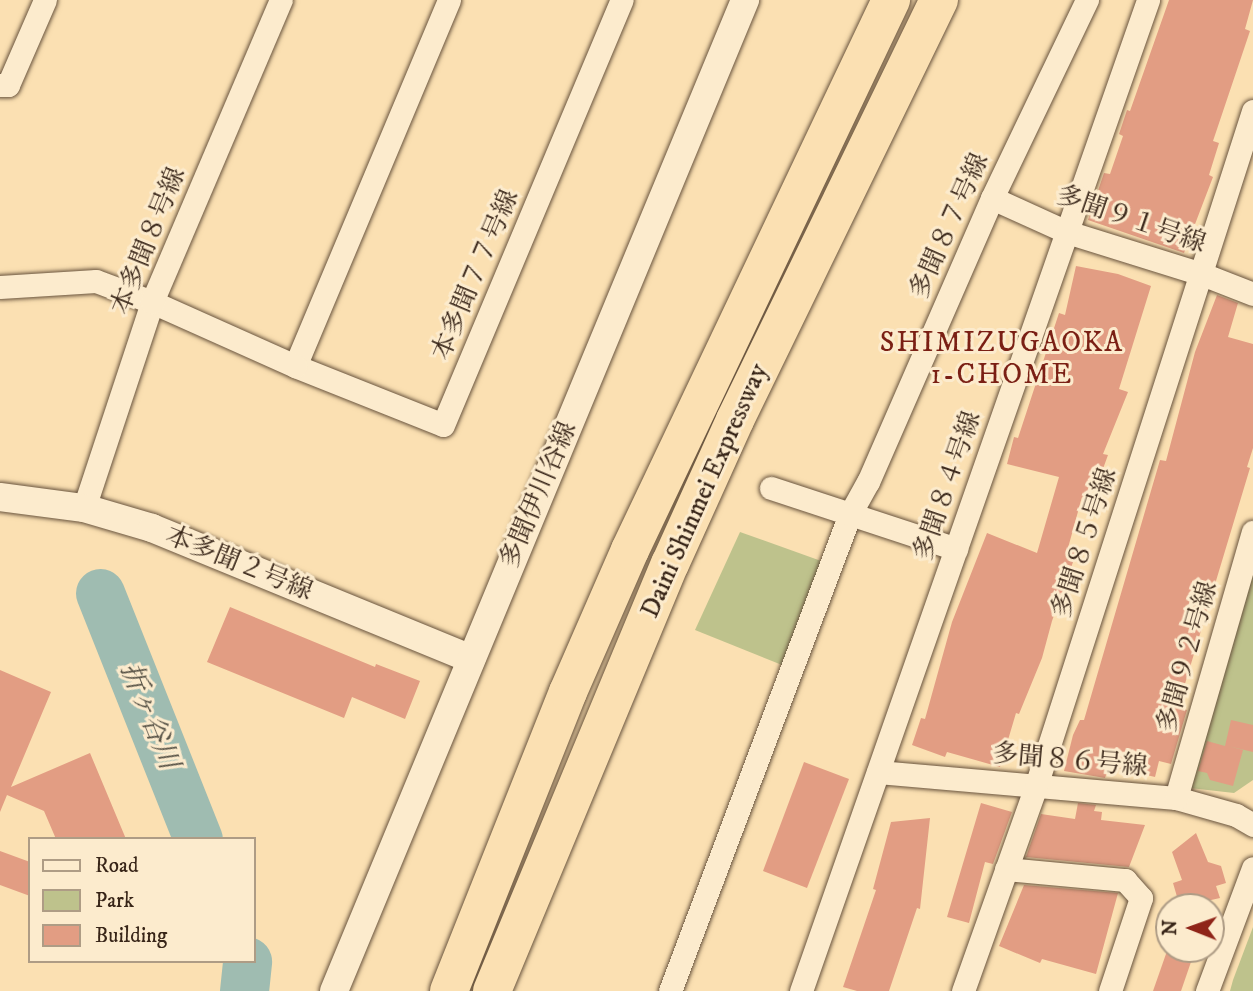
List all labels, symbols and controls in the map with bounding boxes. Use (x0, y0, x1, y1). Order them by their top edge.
street label: 多聞８７号線 (904, 148, 996, 304)
street label: 本多聞８号線 (105, 163, 193, 319)
street label: 多聞９１号線 (1052, 180, 1210, 260)
street label: 本多聞７７号線 (426, 185, 526, 365)
district label: SHIMIZUGAOKA 1-CHOME (881, 326, 1123, 392)
street label: Daini Shinmei Expressway (635, 359, 775, 623)
street label: 多聞８４号線 (908, 407, 988, 565)
street label: 多聞伊川谷線 (494, 417, 584, 573)
street label: 多聞８５号線 (1046, 464, 1124, 622)
street label: 本多聞２号線 (161, 520, 317, 608)
street label: 多聞９２号線 (1152, 578, 1224, 736)
water label: 折ヶ谷川 (112, 658, 186, 774)
street label: 多聞８６号線 (991, 739, 1149, 783)
legend (28, 837, 256, 963)
text: Road (95, 853, 139, 879)
text: Park (95, 888, 134, 914)
north arrow (1155, 893, 1225, 963)
text: N (1159, 920, 1182, 936)
text: Building (95, 923, 167, 949)

